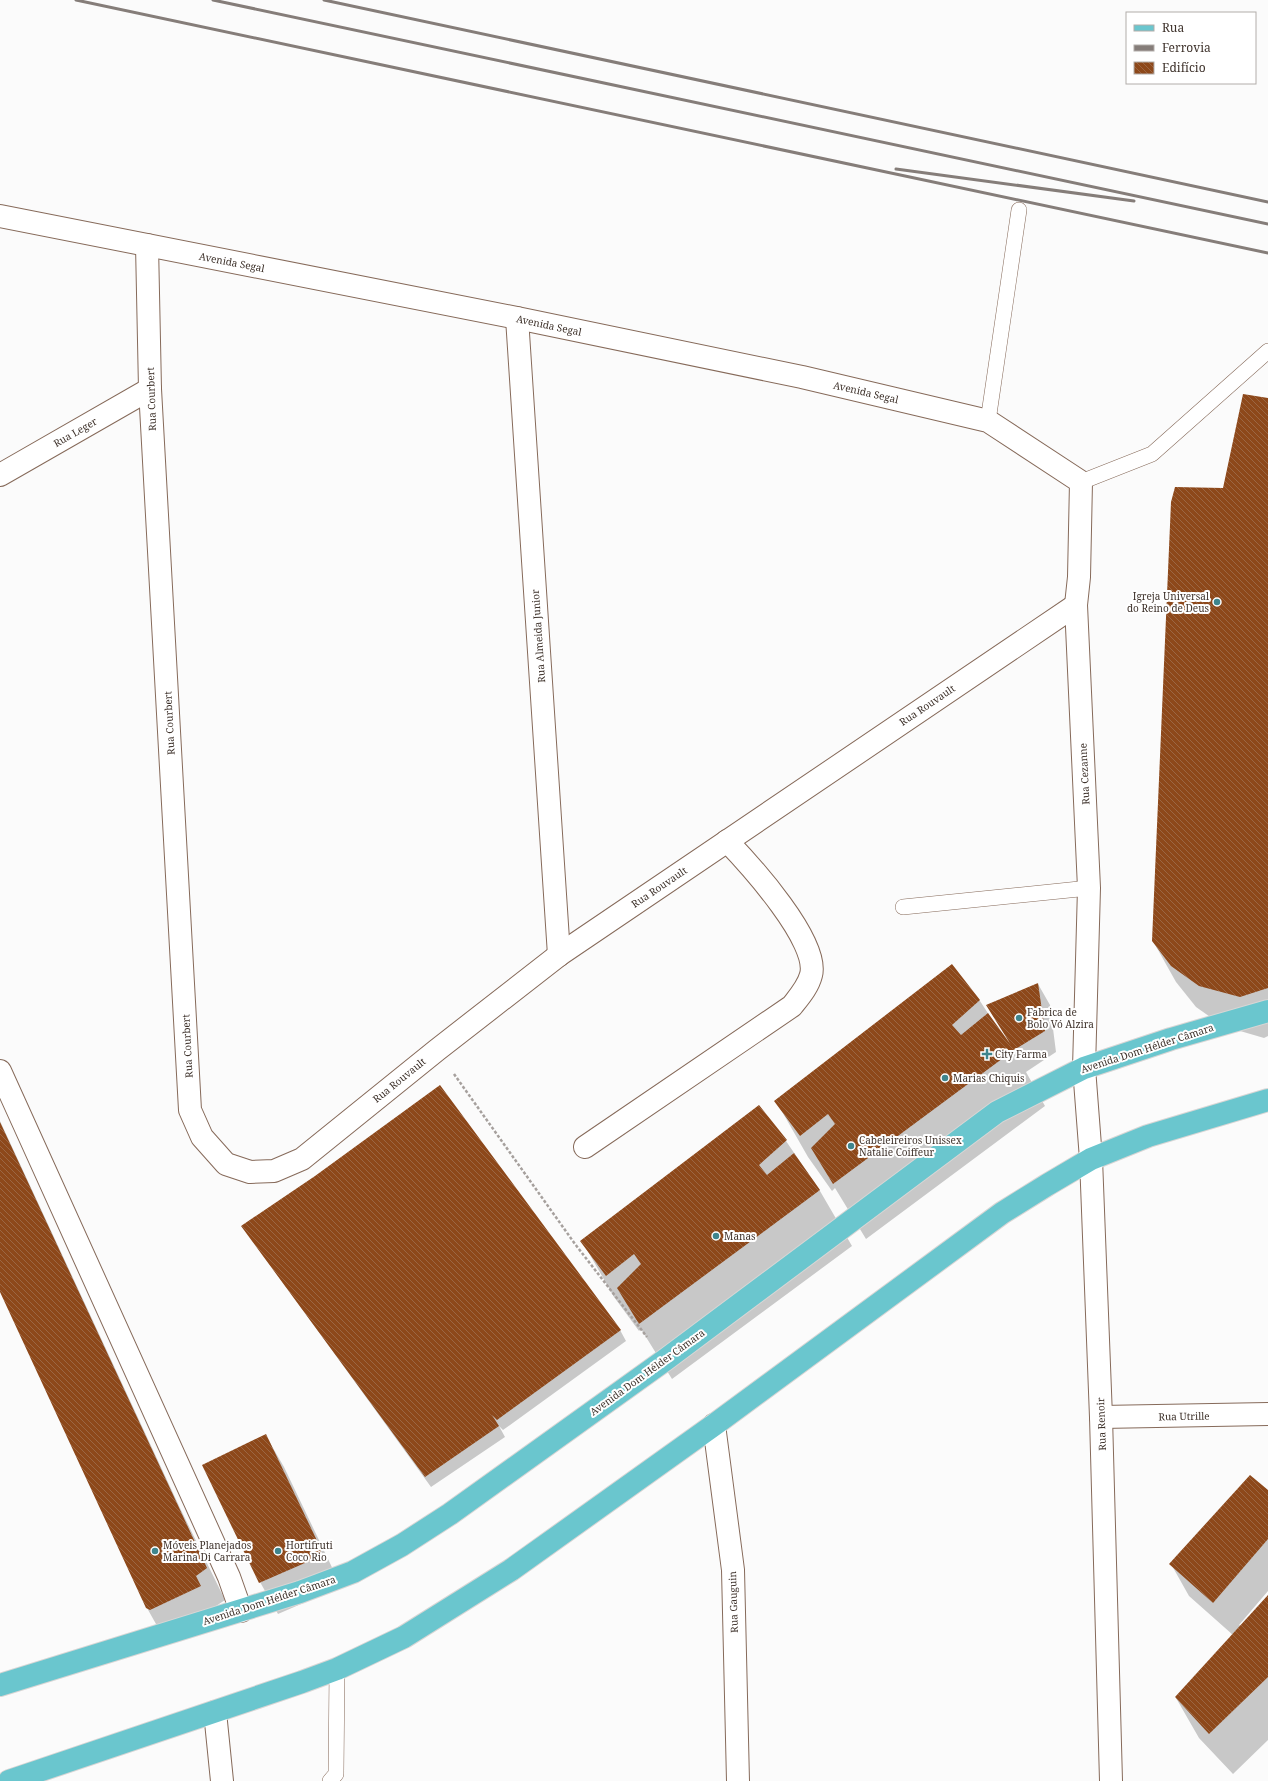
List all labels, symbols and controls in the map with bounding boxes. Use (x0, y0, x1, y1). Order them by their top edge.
legend (1126, 12, 1256, 84)
text: Rua (1162, 19, 1184, 36)
text: Ferrovia (1162, 39, 1211, 56)
text: Edifício (1162, 59, 1206, 76)
street label: Avenida Segal (198, 249, 266, 275)
street label: Avenida Segal (515, 311, 583, 339)
street label: Rua Courbert (143, 366, 159, 431)
street label: Avenida Segal (832, 378, 900, 406)
street label: Rua Leger (51, 414, 100, 450)
street label: Rua Almeida Junior (528, 588, 548, 683)
place label: Igreja Universal do Reino de Deus (1127, 589, 1209, 615)
marker: Igreja Universal do Reino de Deus (1212, 597, 1222, 607)
street label: Rua Rouvault (896, 681, 958, 729)
street label: Rua Courbert (160, 690, 178, 755)
street label: Rua Cezanne (1075, 743, 1093, 805)
street label: Rua Rouvault (628, 863, 690, 911)
place label: Fabrica de Bolo Vó Alzira (1027, 1005, 1094, 1031)
street label: Rua Courbert (178, 1013, 196, 1078)
marker: Fabrica de Bolo Vó Alzira (1014, 1013, 1024, 1023)
street label: Avenida Dom Hélder Câmara (1079, 1020, 1216, 1076)
place label: City Farma (995, 1047, 1047, 1061)
marker: City Farma (982, 1049, 992, 1059)
street label: Rua Rouvault (370, 1054, 429, 1106)
place label: Marias Chiquis (953, 1071, 1025, 1085)
marker: Marias Chiquis (940, 1073, 950, 1083)
place label: Cabeleireiros Unissex Natalie Coiffeur (859, 1133, 962, 1159)
marker: Cabeleireiros Unissex Natalie Coiffeur (846, 1141, 856, 1151)
place label: Manas (724, 1229, 756, 1243)
marker: Manas (711, 1231, 721, 1241)
street label: Avenida Dom Hélder Câmara (587, 1325, 708, 1418)
street label: Rua Renoir (1093, 1397, 1109, 1451)
street label: Rua Utrille (1158, 1409, 1210, 1423)
place label: Móveis Planejados Marina Di Carrara (163, 1538, 252, 1564)
place label: Hortifruti Coco Rio (286, 1538, 333, 1564)
marker: Móveis Planejados Marina Di Carrara (150, 1546, 160, 1556)
marker: Hortifruti Coco Rio (273, 1546, 283, 1556)
street label: Rua Gauguin (725, 1570, 741, 1633)
street label: Avenida Dom Hélder Câmara (201, 1572, 338, 1628)

